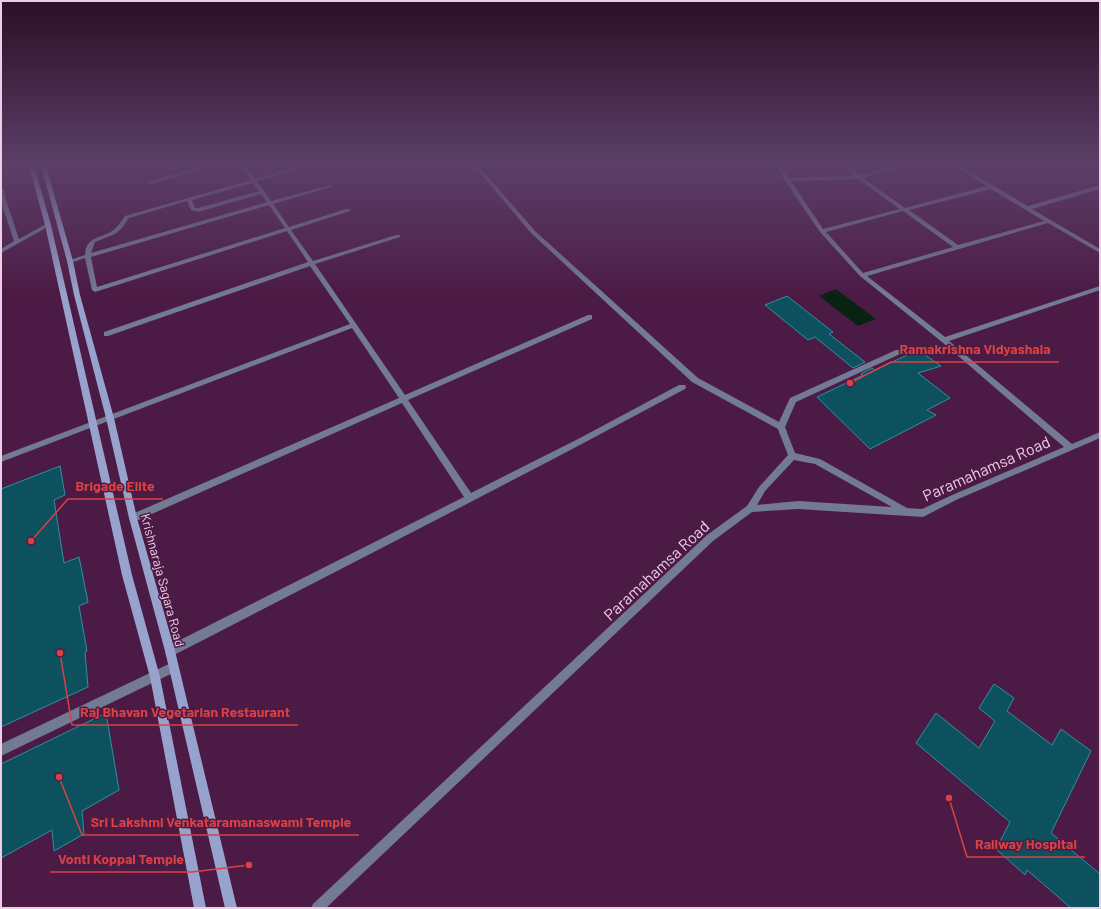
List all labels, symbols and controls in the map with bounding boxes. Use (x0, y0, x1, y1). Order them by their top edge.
callout: Ramakrishna Vidyashala (891, 336, 1059, 362)
text: Ramakrishna Vidyashala (899, 340, 1051, 357)
street label: Paramahamsa Road (919, 431, 1053, 505)
callout: Brigade Elite (68, 473, 163, 499)
text: Brigade Elite (75, 477, 155, 494)
street label: Krishnaraja Sagara Road (138, 512, 188, 648)
street label: Paramahamsa Road (599, 516, 713, 624)
callout: Raj Bhavan Vegetarian Restaurant (72, 699, 298, 725)
text: Raj Bhavan Vegetarian Restaurant (80, 703, 290, 720)
callout: Sri Lakshmi Venkataramanaswami Temple (82, 809, 359, 835)
text: Sri Lakshmi Venkataramanaswami Temple (91, 813, 352, 830)
callout: Railway Hospital (967, 831, 1085, 857)
text: Railway Hospital (975, 835, 1077, 852)
callout: Vonti Koppal Temple (50, 846, 192, 872)
text: Vonti Koppal Temple (58, 850, 184, 867)

